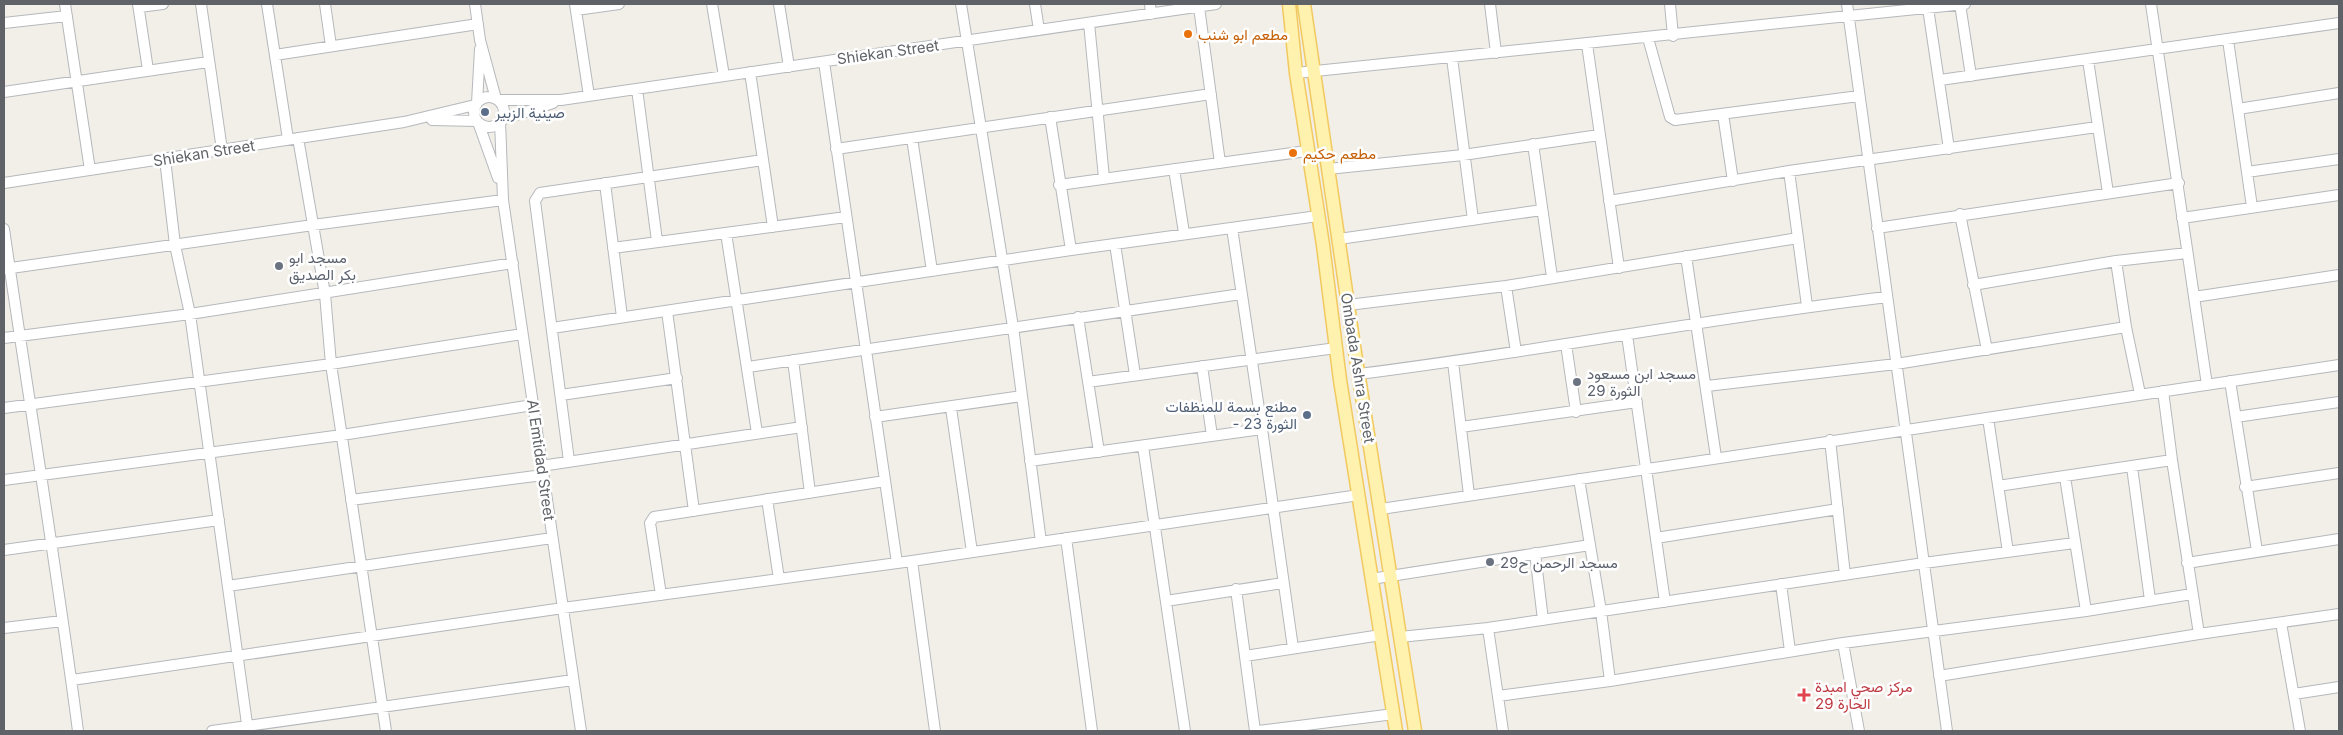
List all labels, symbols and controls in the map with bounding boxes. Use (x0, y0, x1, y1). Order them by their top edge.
place label: مطعم ابو شنب (1198, 25, 1288, 45)
marker: مطعم ابو شنب (1182, 28, 1194, 40)
street label: Shiekan Street (836, 35, 940, 69)
place label: صينية الزبير (494, 103, 565, 122)
marker: صينية الزبير (479, 106, 491, 118)
street label: Shiekan Street (152, 136, 256, 170)
place label: مطعم حكيم (1303, 144, 1376, 164)
marker: مطعم حكيم (1287, 147, 1299, 159)
place label: مسجد ابو بكر الصديق (289, 248, 356, 285)
marker: مسجد ابو بكر الصديق (273, 260, 285, 272)
street label: Ombada Ashra Street (1337, 291, 1379, 445)
place label: مسجد ابن مسعود الثورة 29 (1587, 364, 1696, 400)
marker: مسجد ابن مسعود الثورة 29 (1571, 376, 1583, 388)
place label: مطنع بسمة للمنظفات - الثورة 23 (1166, 397, 1297, 433)
street label: Al Emtidad Street (523, 398, 559, 522)
marker: مطنع بسمة للمنظفات - الثورة 23 (1301, 409, 1313, 421)
place label: مسجد الرحمن ح29 (1500, 553, 1618, 574)
marker: مسجد الرحمن ح29 (1484, 556, 1496, 568)
place label: مركز صحي امبدة الحارة 29 (1815, 677, 1912, 713)
marker: مركز صحي امبدة الحارة 29 (1797, 688, 1811, 702)

